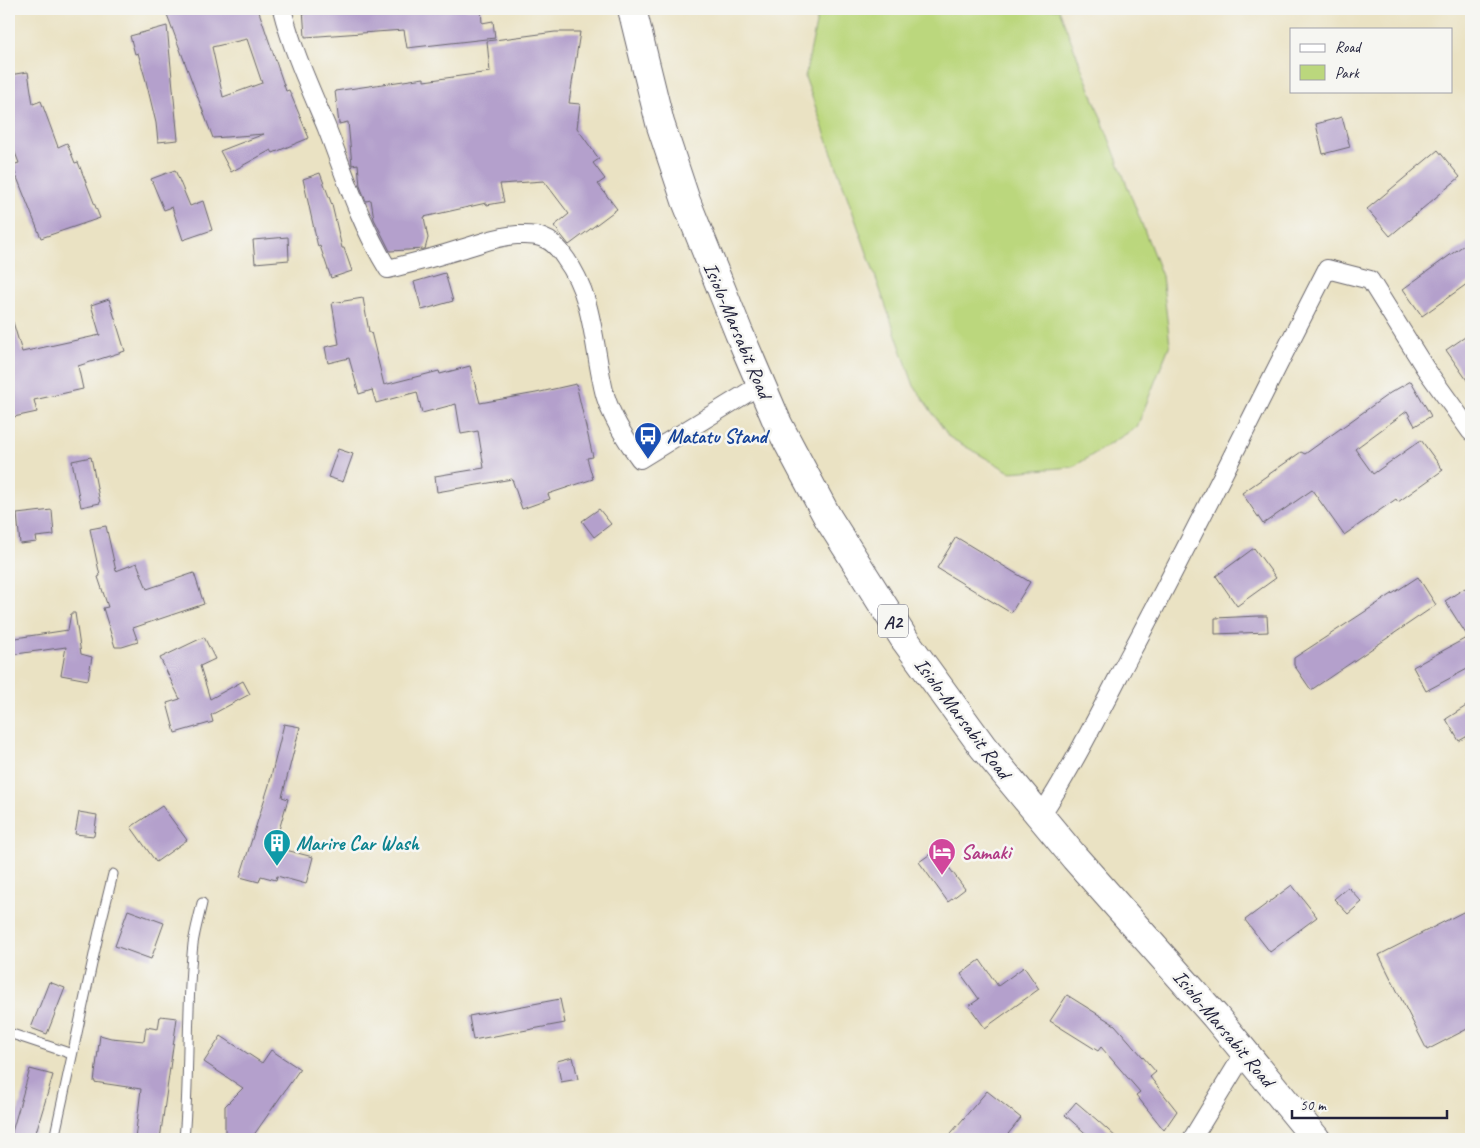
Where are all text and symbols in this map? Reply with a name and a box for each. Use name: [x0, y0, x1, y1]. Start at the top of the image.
legend: [1290, 28, 1452, 92]
text: Road: [1335, 38, 1362, 57]
text: Park: [1335, 64, 1360, 83]
street label: Isiolo-Marsabit Road: [698, 259, 779, 405]
bus stop icon: Matatu Stand: [633, 421, 663, 460]
place label: Matatu Stand: [667, 424, 771, 449]
road number: A2: [878, 604, 908, 638]
street label: Isiolo-Marsabit Road: [909, 653, 1018, 786]
building icon: Marire Car Wash: [262, 828, 292, 867]
place label: Marire Car Wash: [296, 831, 419, 856]
hotel icon: Samaki: [927, 837, 957, 876]
place label: Samaki: [961, 840, 1014, 865]
street label: Isiolo-Marsabit Road: [1167, 965, 1282, 1094]
scale bar: [1292, 1088, 1448, 1120]
text: 50 m: [1300, 1096, 1327, 1115]

